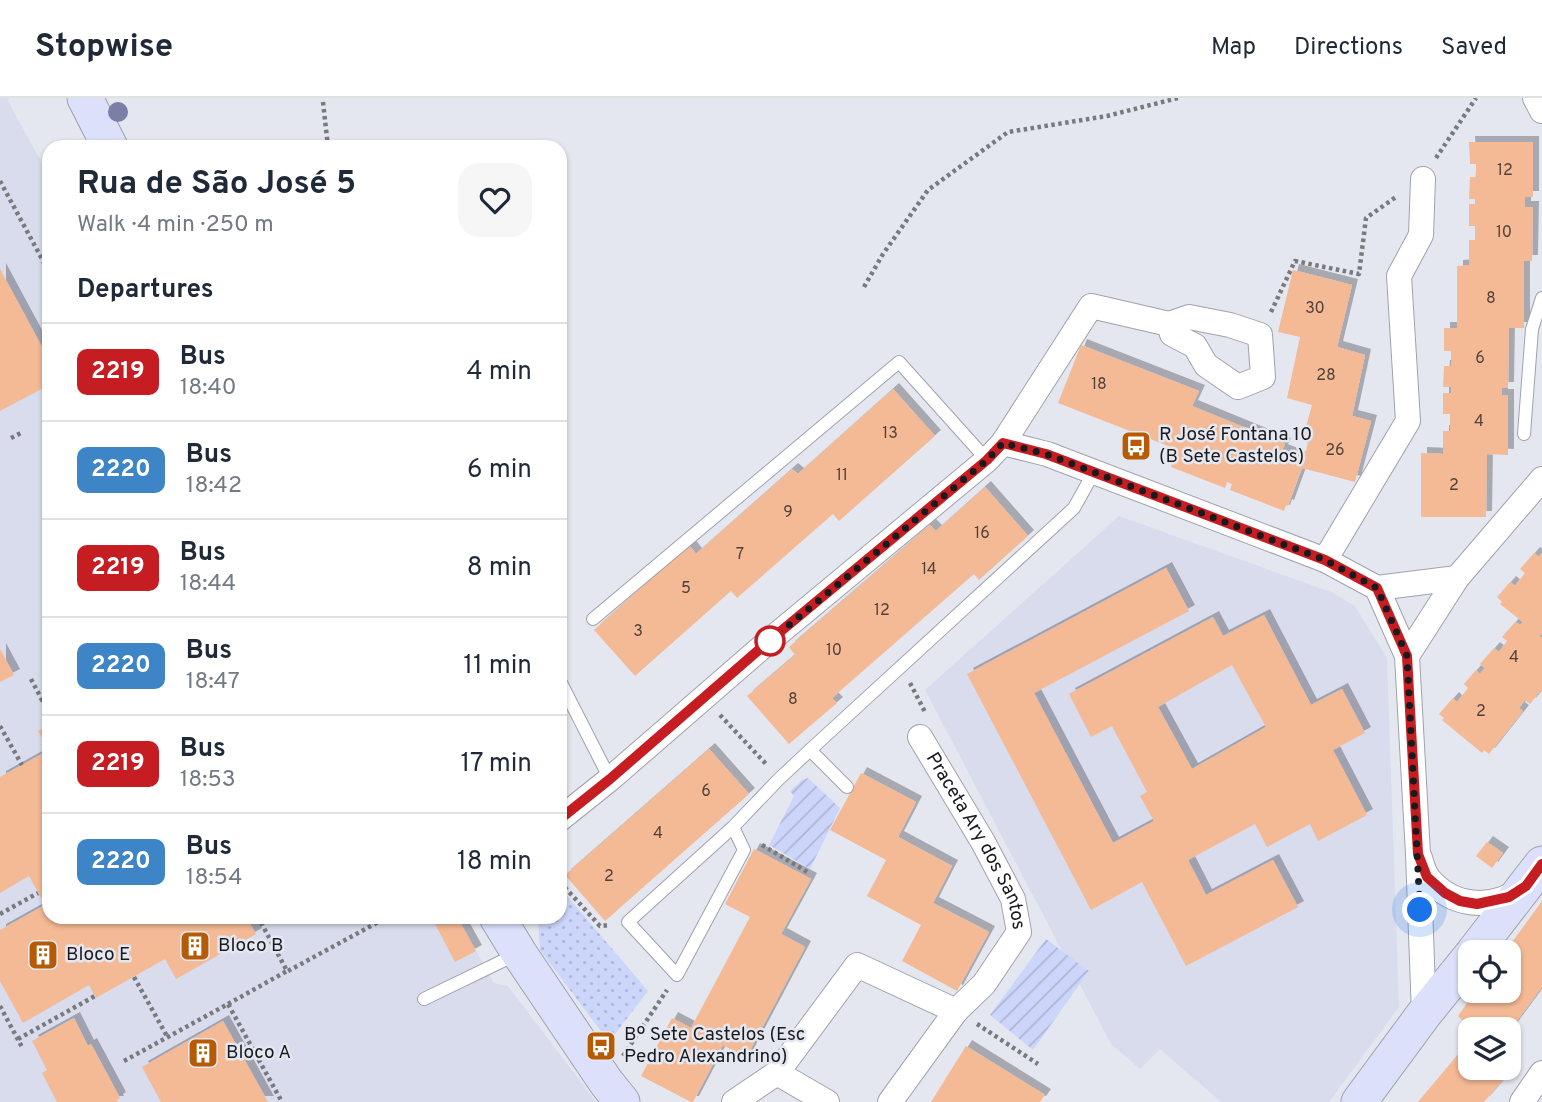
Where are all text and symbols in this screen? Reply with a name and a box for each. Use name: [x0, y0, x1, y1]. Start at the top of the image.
text: Stopwise: [35, 27, 173, 69]
text: Map: [1211, 33, 1256, 63]
text: Directions: [1294, 33, 1403, 63]
text: Saved: [1441, 33, 1507, 63]
house number: 12: [1497, 161, 1513, 181]
button: heart: [458, 163, 532, 237]
text: Rua de São José 5: [77, 164, 356, 206]
text: Walk · 4 min · 250 m: [77, 211, 274, 240]
house number: 10: [1496, 223, 1512, 243]
text: Departures: [77, 274, 214, 307]
house number: 8: [1486, 289, 1496, 309]
house number: 30: [1305, 299, 1325, 319]
text: Bus: [180, 341, 226, 374]
house number: 6: [1475, 349, 1485, 369]
text: 4 min: [466, 356, 532, 389]
text: 2219: [91, 357, 145, 387]
house number: 28: [1316, 366, 1336, 386]
text: 18:40: [180, 374, 237, 403]
house number: 18: [1091, 375, 1107, 395]
house number: 4: [1474, 412, 1484, 432]
place label: R José Fontana 10 (B Sete Castelos): [1159, 423, 1312, 469]
house number: 13: [882, 424, 898, 444]
bus stop icon: R José Fontana 10 (B Sete Castelos): [1119, 429, 1153, 463]
text: Bus: [186, 439, 232, 472]
house number: 26: [1325, 441, 1345, 461]
text: 6 min: [467, 454, 532, 487]
text: 2220: [91, 455, 151, 485]
house number: 11: [836, 466, 848, 486]
text: 18:42: [186, 472, 242, 501]
house number: 2: [1449, 476, 1459, 496]
house number: 9: [783, 503, 793, 523]
house number: 16: [974, 524, 990, 544]
text: Bus: [180, 537, 226, 570]
house number: 7: [736, 545, 744, 565]
text: 8 min: [467, 552, 532, 585]
text: 2219: [91, 553, 145, 583]
house number: 14: [921, 560, 937, 580]
text: 18:44: [180, 570, 236, 599]
house number: 5: [681, 579, 691, 599]
house number: 12: [874, 601, 890, 621]
house number: 3: [633, 622, 643, 642]
unlabelled marker: [755, 626, 785, 656]
text: Bus: [186, 635, 232, 668]
house number: 10: [826, 641, 842, 661]
house number: 4: [1509, 648, 1519, 668]
text: 11 min: [463, 650, 532, 683]
text: 2220: [91, 651, 151, 681]
text: 18:47: [186, 668, 240, 697]
house number: 8: [788, 690, 798, 710]
house number: 2: [1476, 702, 1486, 722]
text: Bus: [180, 733, 226, 766]
text: 17 min: [460, 748, 532, 781]
street label: Praceta Ary dos Santos: [920, 748, 1030, 932]
text: 2219: [91, 749, 145, 779]
text: 18:53: [180, 766, 236, 795]
house number: 6: [701, 782, 711, 802]
house number: 4: [653, 824, 663, 844]
text: Bus: [186, 831, 232, 864]
text: 18 min: [457, 846, 532, 879]
text: 2220: [91, 847, 151, 877]
text: 18:54: [186, 864, 243, 893]
house number: 2: [604, 867, 614, 887]
your location: [1402, 892, 1437, 927]
building icon: Bloco B: [178, 929, 212, 963]
place label: Bloco B: [218, 934, 284, 958]
building icon: Bloco E: [26, 938, 60, 972]
map controls: [1458, 940, 1521, 1080]
button: locate: [1458, 940, 1521, 1003]
place label: Bloco E: [66, 943, 130, 967]
button: layers: [1458, 1017, 1521, 1080]
place label: Bº Sete Castelos (Esc Pedro Alexandrino): [624, 1023, 805, 1069]
bus stop icon: Bº Sete Castelos (Esc Pedro Alexandrino): [584, 1029, 618, 1063]
building icon: Bloco A: [186, 1036, 220, 1070]
place label: Bloco A: [226, 1041, 291, 1065]

